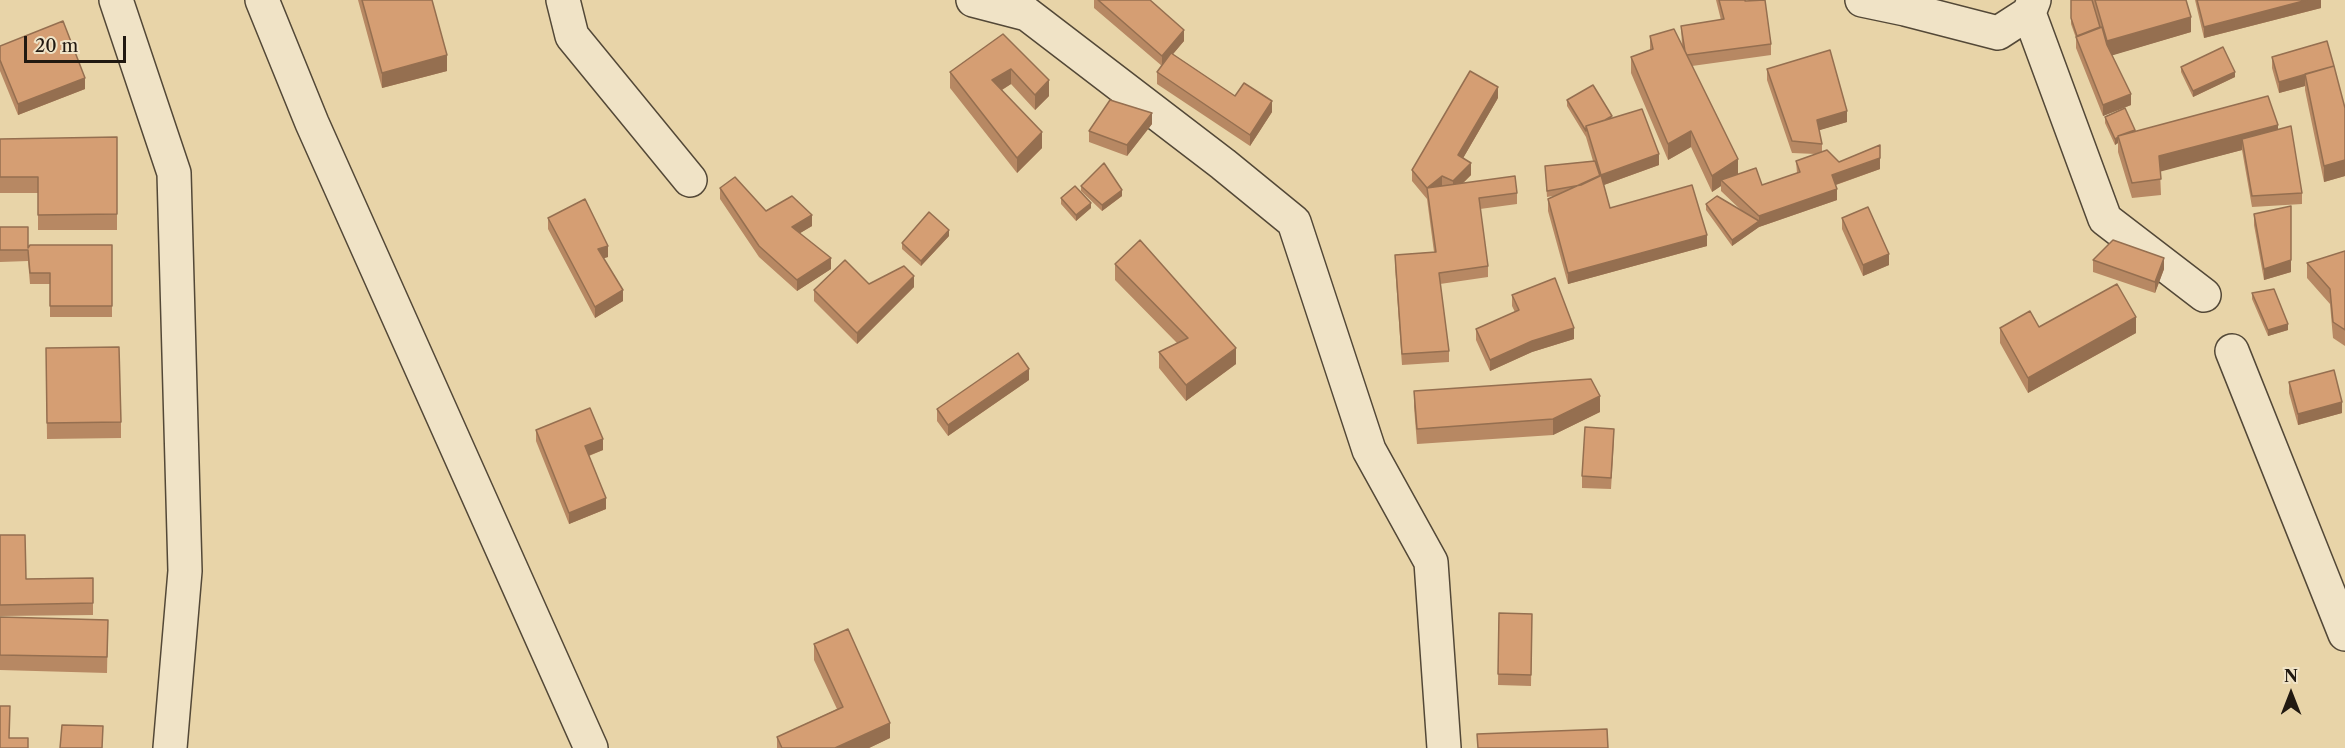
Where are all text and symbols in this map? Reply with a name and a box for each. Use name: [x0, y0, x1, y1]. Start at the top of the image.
scale bar: [27, 24, 129, 62]
text: 20 m: [35, 35, 78, 57]
north arrow: [2261, 664, 2321, 724]
text: N: [2284, 666, 2298, 686]

